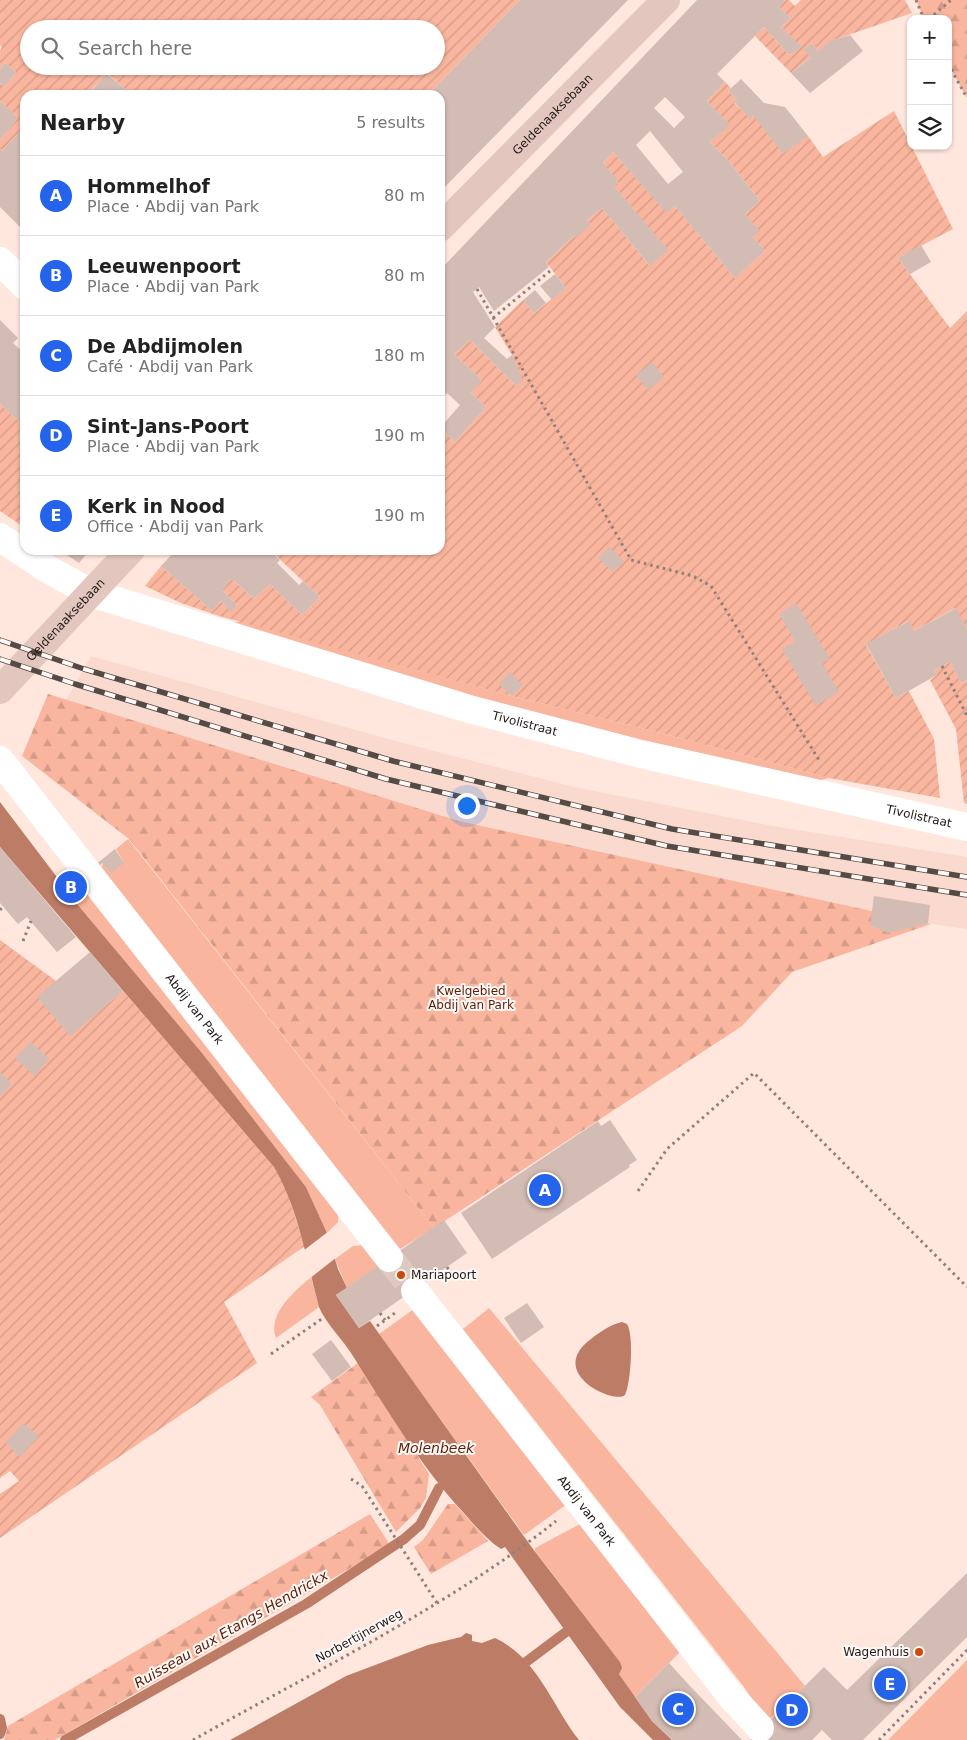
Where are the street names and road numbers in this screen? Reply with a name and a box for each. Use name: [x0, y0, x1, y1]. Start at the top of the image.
street label: Geldenaaksebaan: [510, 71, 596, 158]
street label: Geldenaaksebaan: [24, 576, 108, 664]
street label: Tivolistraat: [490, 708, 559, 739]
street label: Tivolistraat: [884, 802, 953, 830]
street label: Abdij van Park: [163, 971, 226, 1047]
street label: Abdij van Park: [555, 1473, 618, 1549]
street label: Norbertijnerweg: [313, 1606, 405, 1666]

